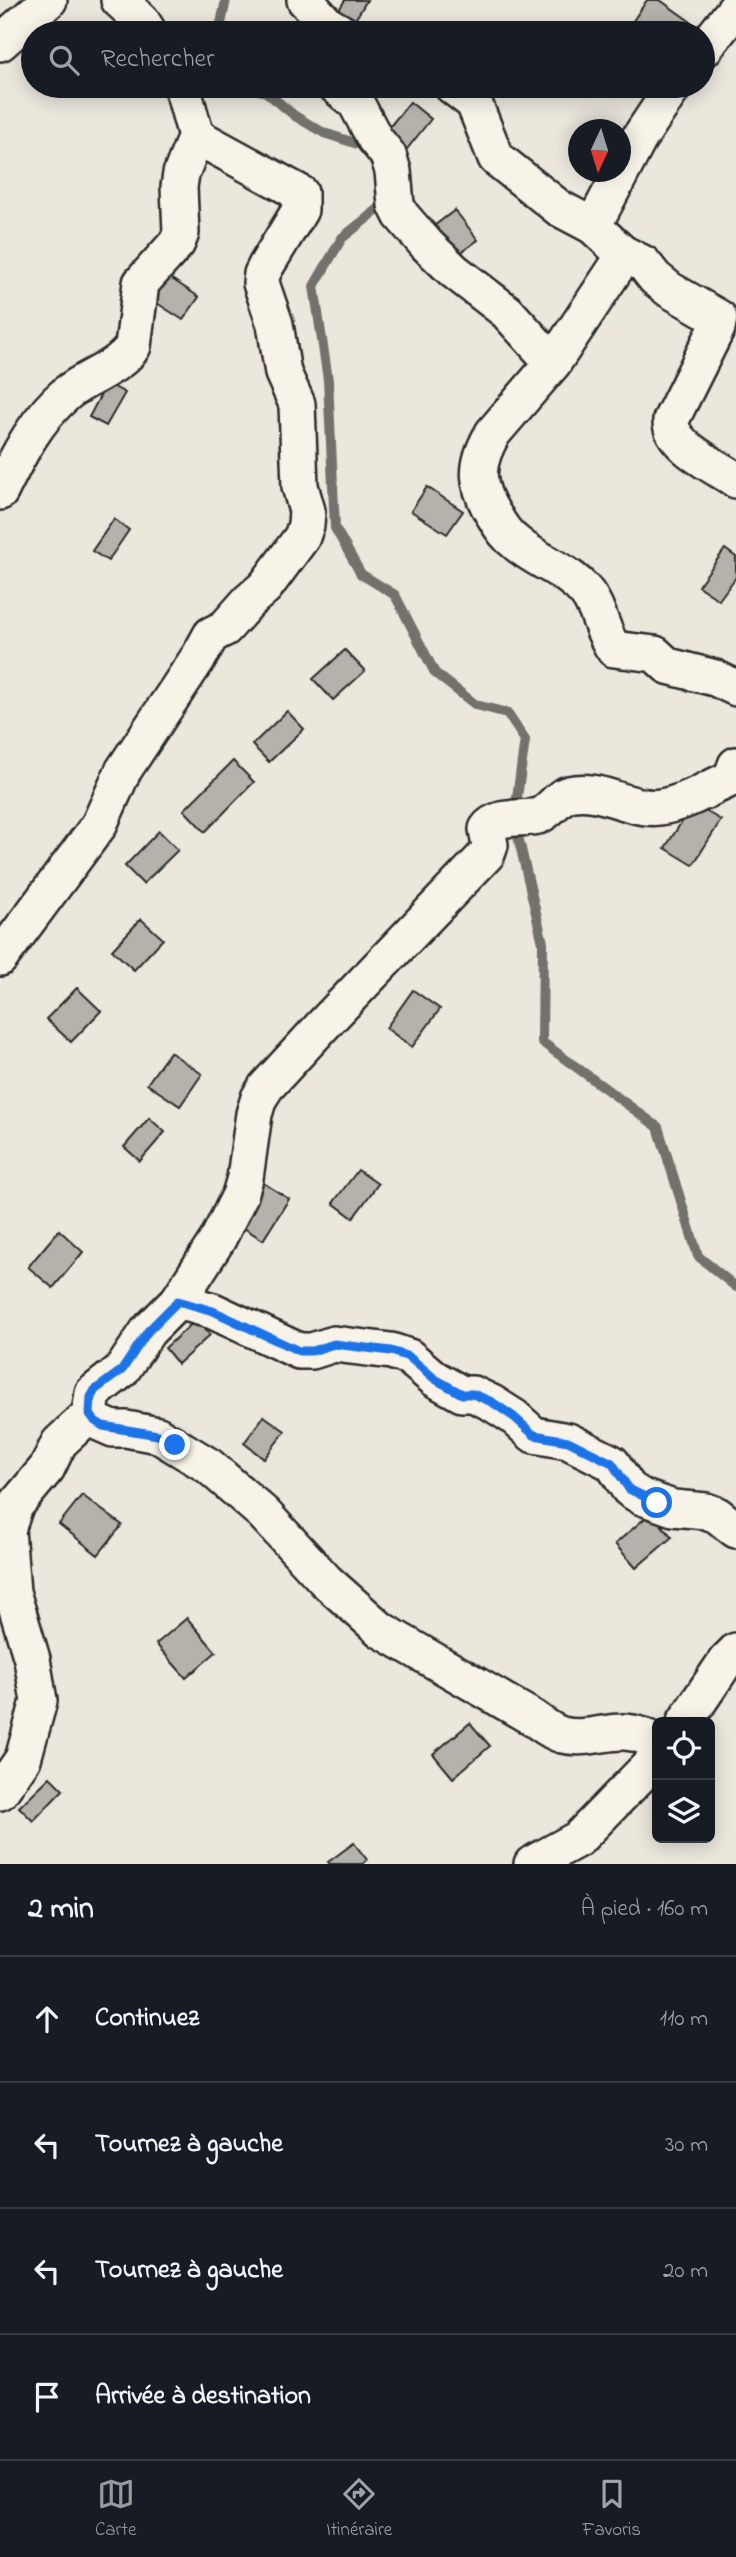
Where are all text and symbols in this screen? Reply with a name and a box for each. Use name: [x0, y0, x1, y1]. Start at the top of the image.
search box: [21, 21, 715, 98]
icon: search: [45, 41, 83, 79]
text: Rechercher: [101, 41, 214, 79]
north arrow: [568, 119, 631, 182]
route end: [159, 1429, 190, 1460]
route start: [641, 1487, 672, 1518]
map controls: [652, 1717, 715, 1843]
button: locate: [652, 1717, 715, 1780]
button: layers: [652, 1780, 715, 1843]
text: 2 min: [28, 1888, 94, 1932]
text: À pied · 160 m: [581, 1893, 708, 1926]
icon: ahead: [28, 2000, 66, 2038]
text: Continuez: [95, 2000, 199, 2038]
text: 110 m: [660, 2003, 708, 2036]
icon: left: [28, 2126, 66, 2164]
text: Tournez à gauche: [95, 2126, 283, 2164]
text: 30 m: [665, 2129, 708, 2162]
icon: left: [28, 2252, 66, 2290]
text: Tournez à gauche: [95, 2252, 283, 2290]
text: 20 m: [663, 2255, 708, 2288]
icon: arrive: [28, 2378, 66, 2416]
text: Arrivée à destination: [95, 2378, 311, 2416]
tab: Carte: [95, 2475, 136, 2544]
tab: Itinéraire: [326, 2475, 392, 2544]
tab: Favoris: [582, 2475, 641, 2544]

